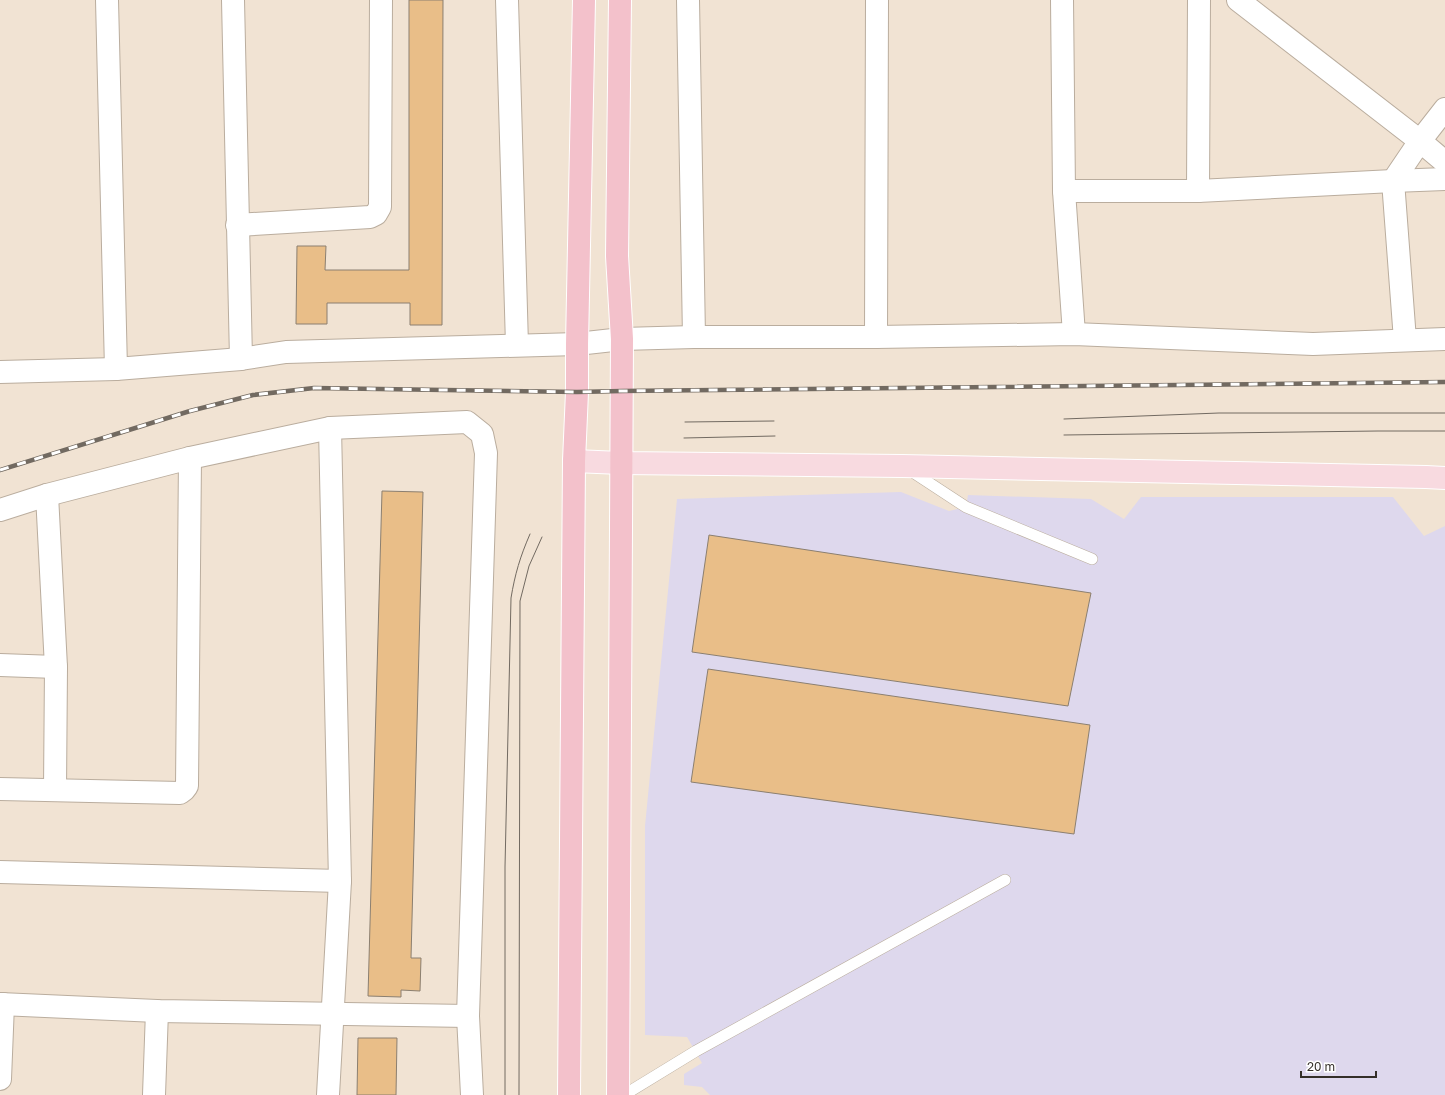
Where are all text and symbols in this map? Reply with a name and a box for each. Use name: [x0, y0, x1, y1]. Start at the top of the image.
scale bar: [1301, 1053, 1376, 1079]
text: 20 m: [1307, 1059, 1335, 1074]

